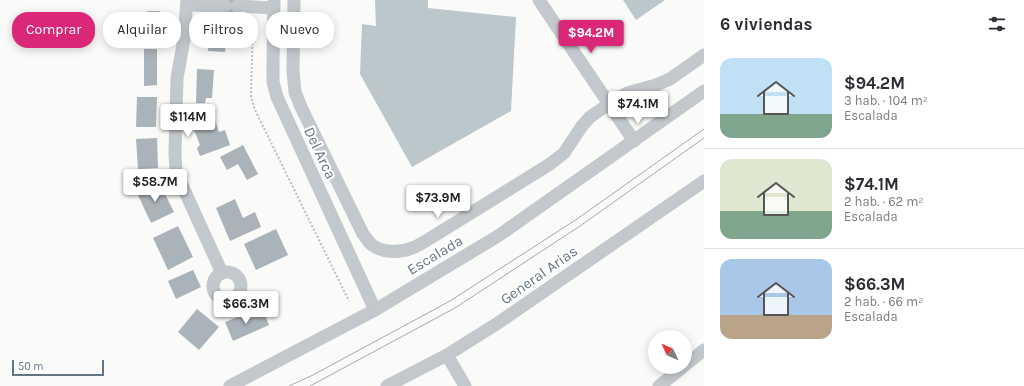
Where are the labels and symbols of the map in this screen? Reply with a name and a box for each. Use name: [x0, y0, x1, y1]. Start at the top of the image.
pin: $94.2M: [558, 20, 624, 54]
pin: $74.1M: [605, 91, 671, 125]
pin: $114M: [160, 104, 216, 138]
street label: Del Arca: [300, 124, 340, 182]
pin: $58.7M: [122, 169, 188, 203]
pin: $73.9M: [405, 185, 471, 219]
street label: Escalada: [404, 231, 466, 279]
street label: General Arias: [497, 242, 581, 308]
pin: $66.3M: [213, 291, 279, 325]
north arrow: [648, 330, 692, 374]
scale bar: [12, 358, 104, 377]

